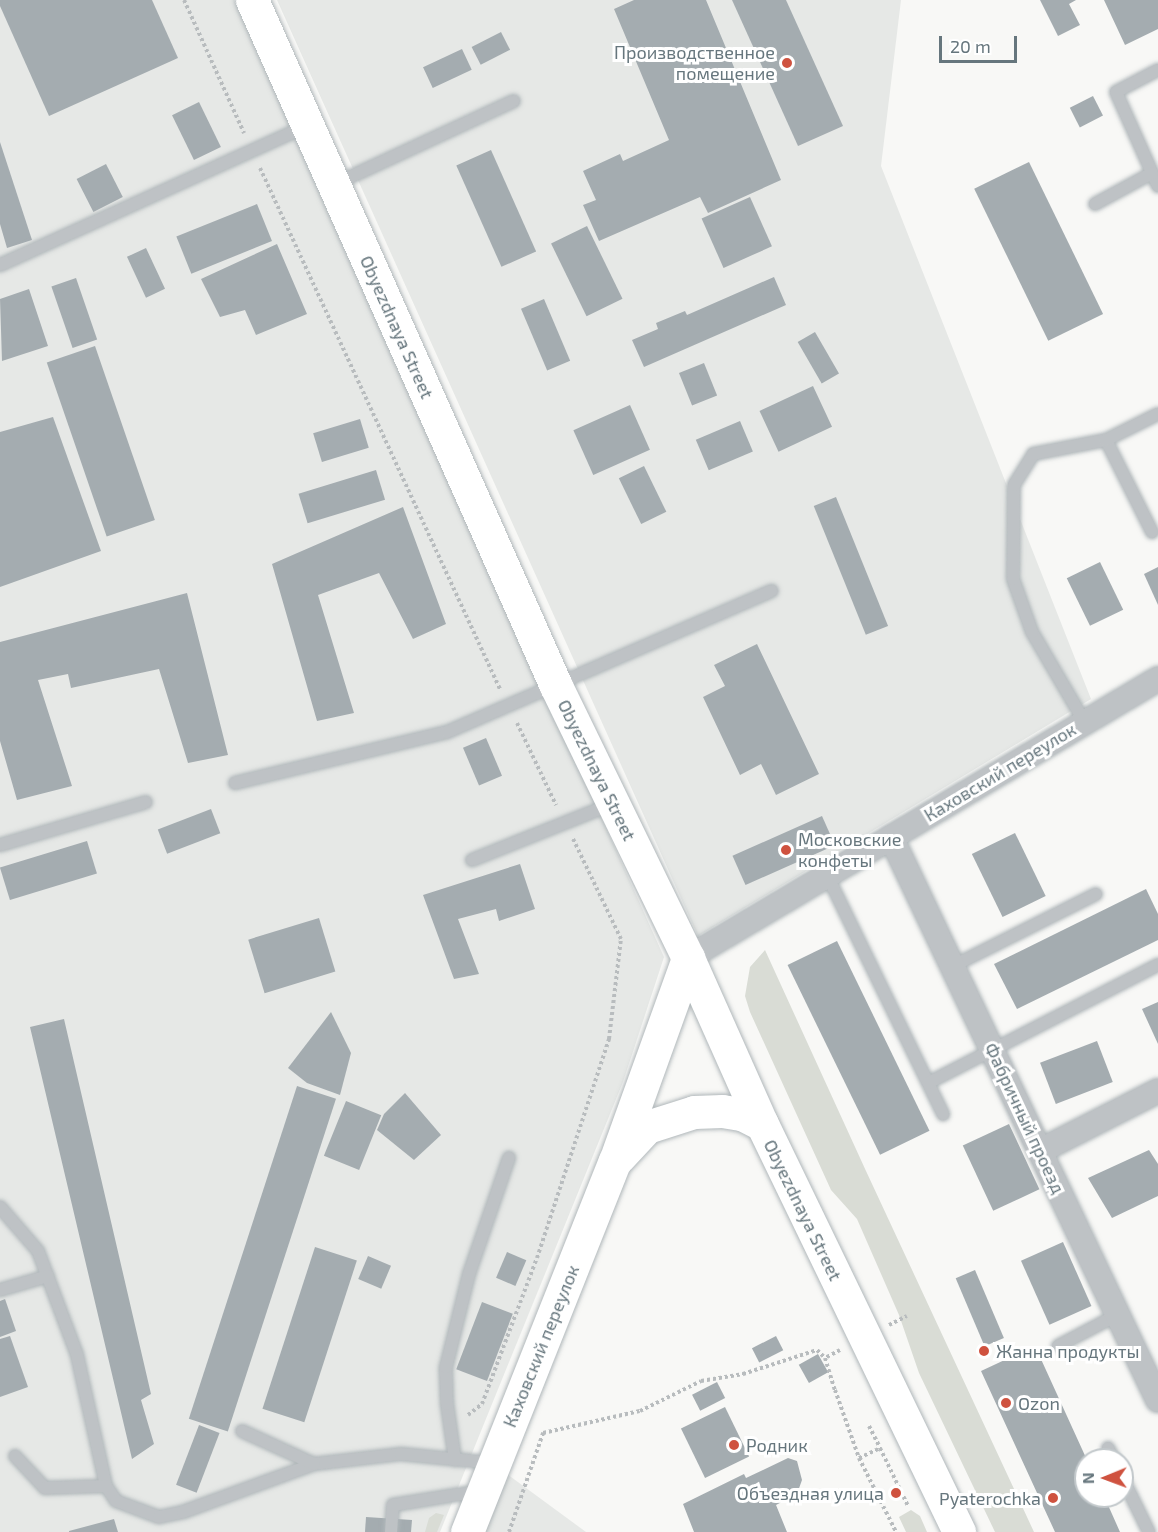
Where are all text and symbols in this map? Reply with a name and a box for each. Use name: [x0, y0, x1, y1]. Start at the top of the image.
scale bar: [942, 24, 1020, 62]
text: 20 m: [950, 35, 991, 57]
place label: Производственное помещение: [614, 42, 775, 84]
marker: Производственное помещение: [780, 56, 794, 70]
street label: Obyezdnaya Street: [356, 252, 438, 402]
street label: Obyezdnaya Street: [553, 696, 641, 844]
street label: Каховский переулок: [920, 718, 1080, 826]
place label: Московские конфеты: [798, 829, 902, 872]
marker: Московские конфеты: [779, 843, 793, 857]
street label: Фабричный проезд: [981, 1039, 1069, 1197]
street label: Obyezdnaya Street: [759, 1136, 847, 1284]
street label: Каховский переулок: [499, 1262, 583, 1430]
place label: Жанна продукты: [996, 1340, 1139, 1362]
marker: Жанна продукты: [977, 1344, 991, 1358]
place label: Ozon: [1018, 1392, 1060, 1414]
marker: Ozon: [999, 1396, 1013, 1410]
place label: Родник: [746, 1434, 808, 1456]
marker: Родник: [727, 1438, 741, 1452]
north arrow: [1074, 1448, 1134, 1508]
text: N: [1078, 1472, 1097, 1484]
place label: Объездная улица: [737, 1482, 884, 1504]
marker: Объездная улица: [889, 1486, 903, 1500]
place label: Pyaterochka: [939, 1487, 1041, 1509]
marker: Pyaterochka: [1046, 1491, 1060, 1505]

